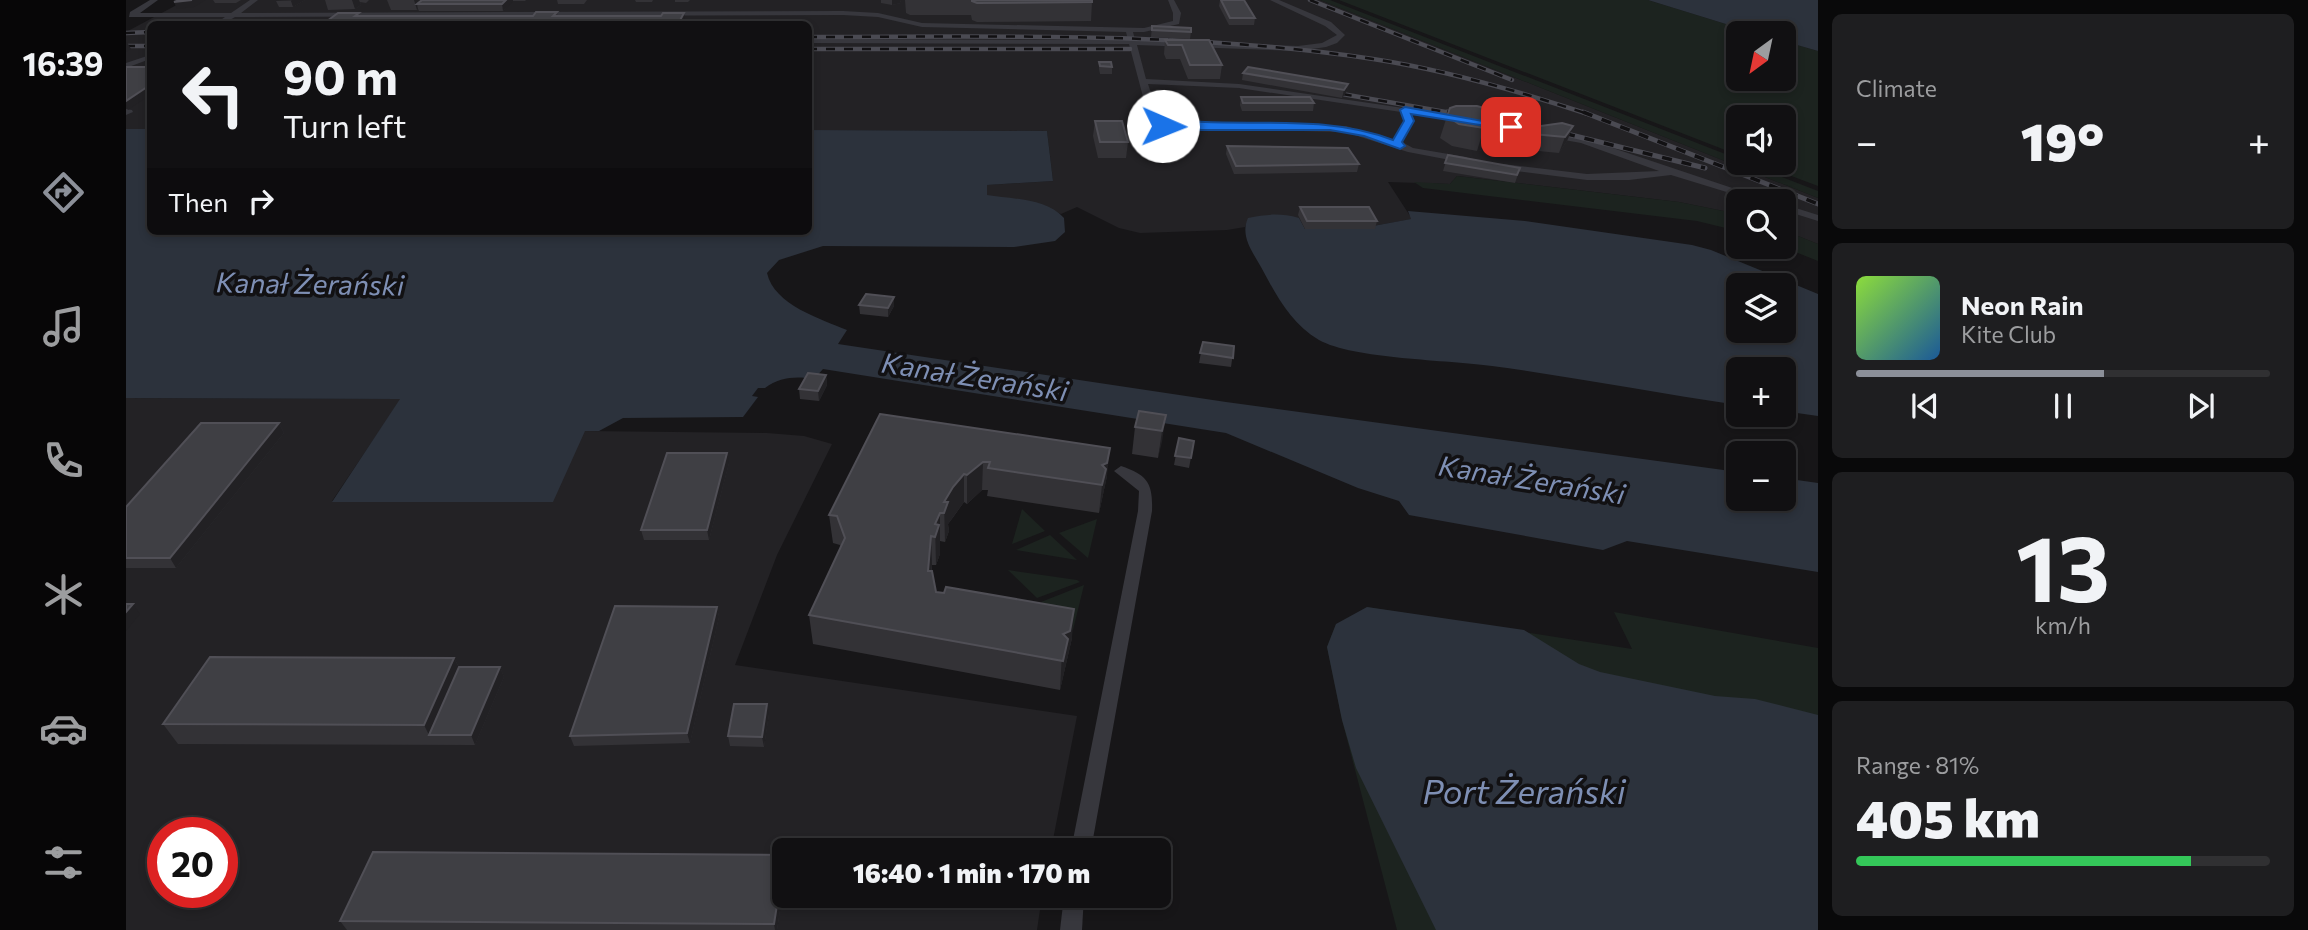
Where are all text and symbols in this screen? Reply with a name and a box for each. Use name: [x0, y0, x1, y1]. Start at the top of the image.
north arrow: [1726, 21, 1796, 91]
map controls: [1726, 21, 1796, 511]
text: 16:39: [22, 43, 104, 83]
text: 90 m: [283, 45, 398, 105]
icon: left: [168, 49, 259, 140]
text: Climate: [1856, 74, 1937, 102]
position arrow: [1126, 89, 1200, 163]
pin: [1481, 97, 1541, 157]
text: Turn left: [283, 105, 407, 145]
button: sound: [1726, 105, 1796, 175]
icon: arrive: [1492, 108, 1530, 146]
text: 19°: [2021, 108, 2104, 172]
text: −: [1856, 117, 1878, 164]
text: +: [2248, 117, 2270, 164]
icon: directions: [39, 168, 88, 217]
icon: right: [242, 182, 280, 220]
text: Then: [168, 186, 228, 217]
button: search: [1726, 189, 1796, 259]
water label: Kanał Żerański: [216, 264, 405, 302]
button: layers: [1726, 273, 1796, 343]
text: Neon Rain: [1961, 289, 2084, 320]
icon: music: [39, 302, 88, 351]
text: Kite Club: [1961, 320, 2056, 348]
water label: Kanał Żerański: [879, 344, 1071, 408]
button: +: [1726, 357, 1796, 427]
icon: previous: [1906, 387, 1944, 425]
icon: pause: [2044, 387, 2082, 425]
icon: next: [2182, 387, 2220, 425]
icon: phone: [39, 436, 88, 485]
button: −: [1726, 441, 1796, 511]
water label: Kanał Żerański: [1436, 447, 1628, 511]
text: 13: [2016, 509, 2110, 621]
icon: climate: [39, 570, 88, 619]
text: km/h: [2035, 611, 2091, 639]
icon: car: [39, 704, 88, 753]
text: Range · 81%: [1856, 751, 1979, 779]
water label: Port Żerański: [1423, 770, 1627, 811]
text: 405 km: [1856, 785, 2040, 849]
speed limit sign: 20: [147, 817, 238, 908]
icon: filters: [39, 838, 88, 887]
text: 16:40 · 1 min · 170 m: [853, 857, 1090, 888]

